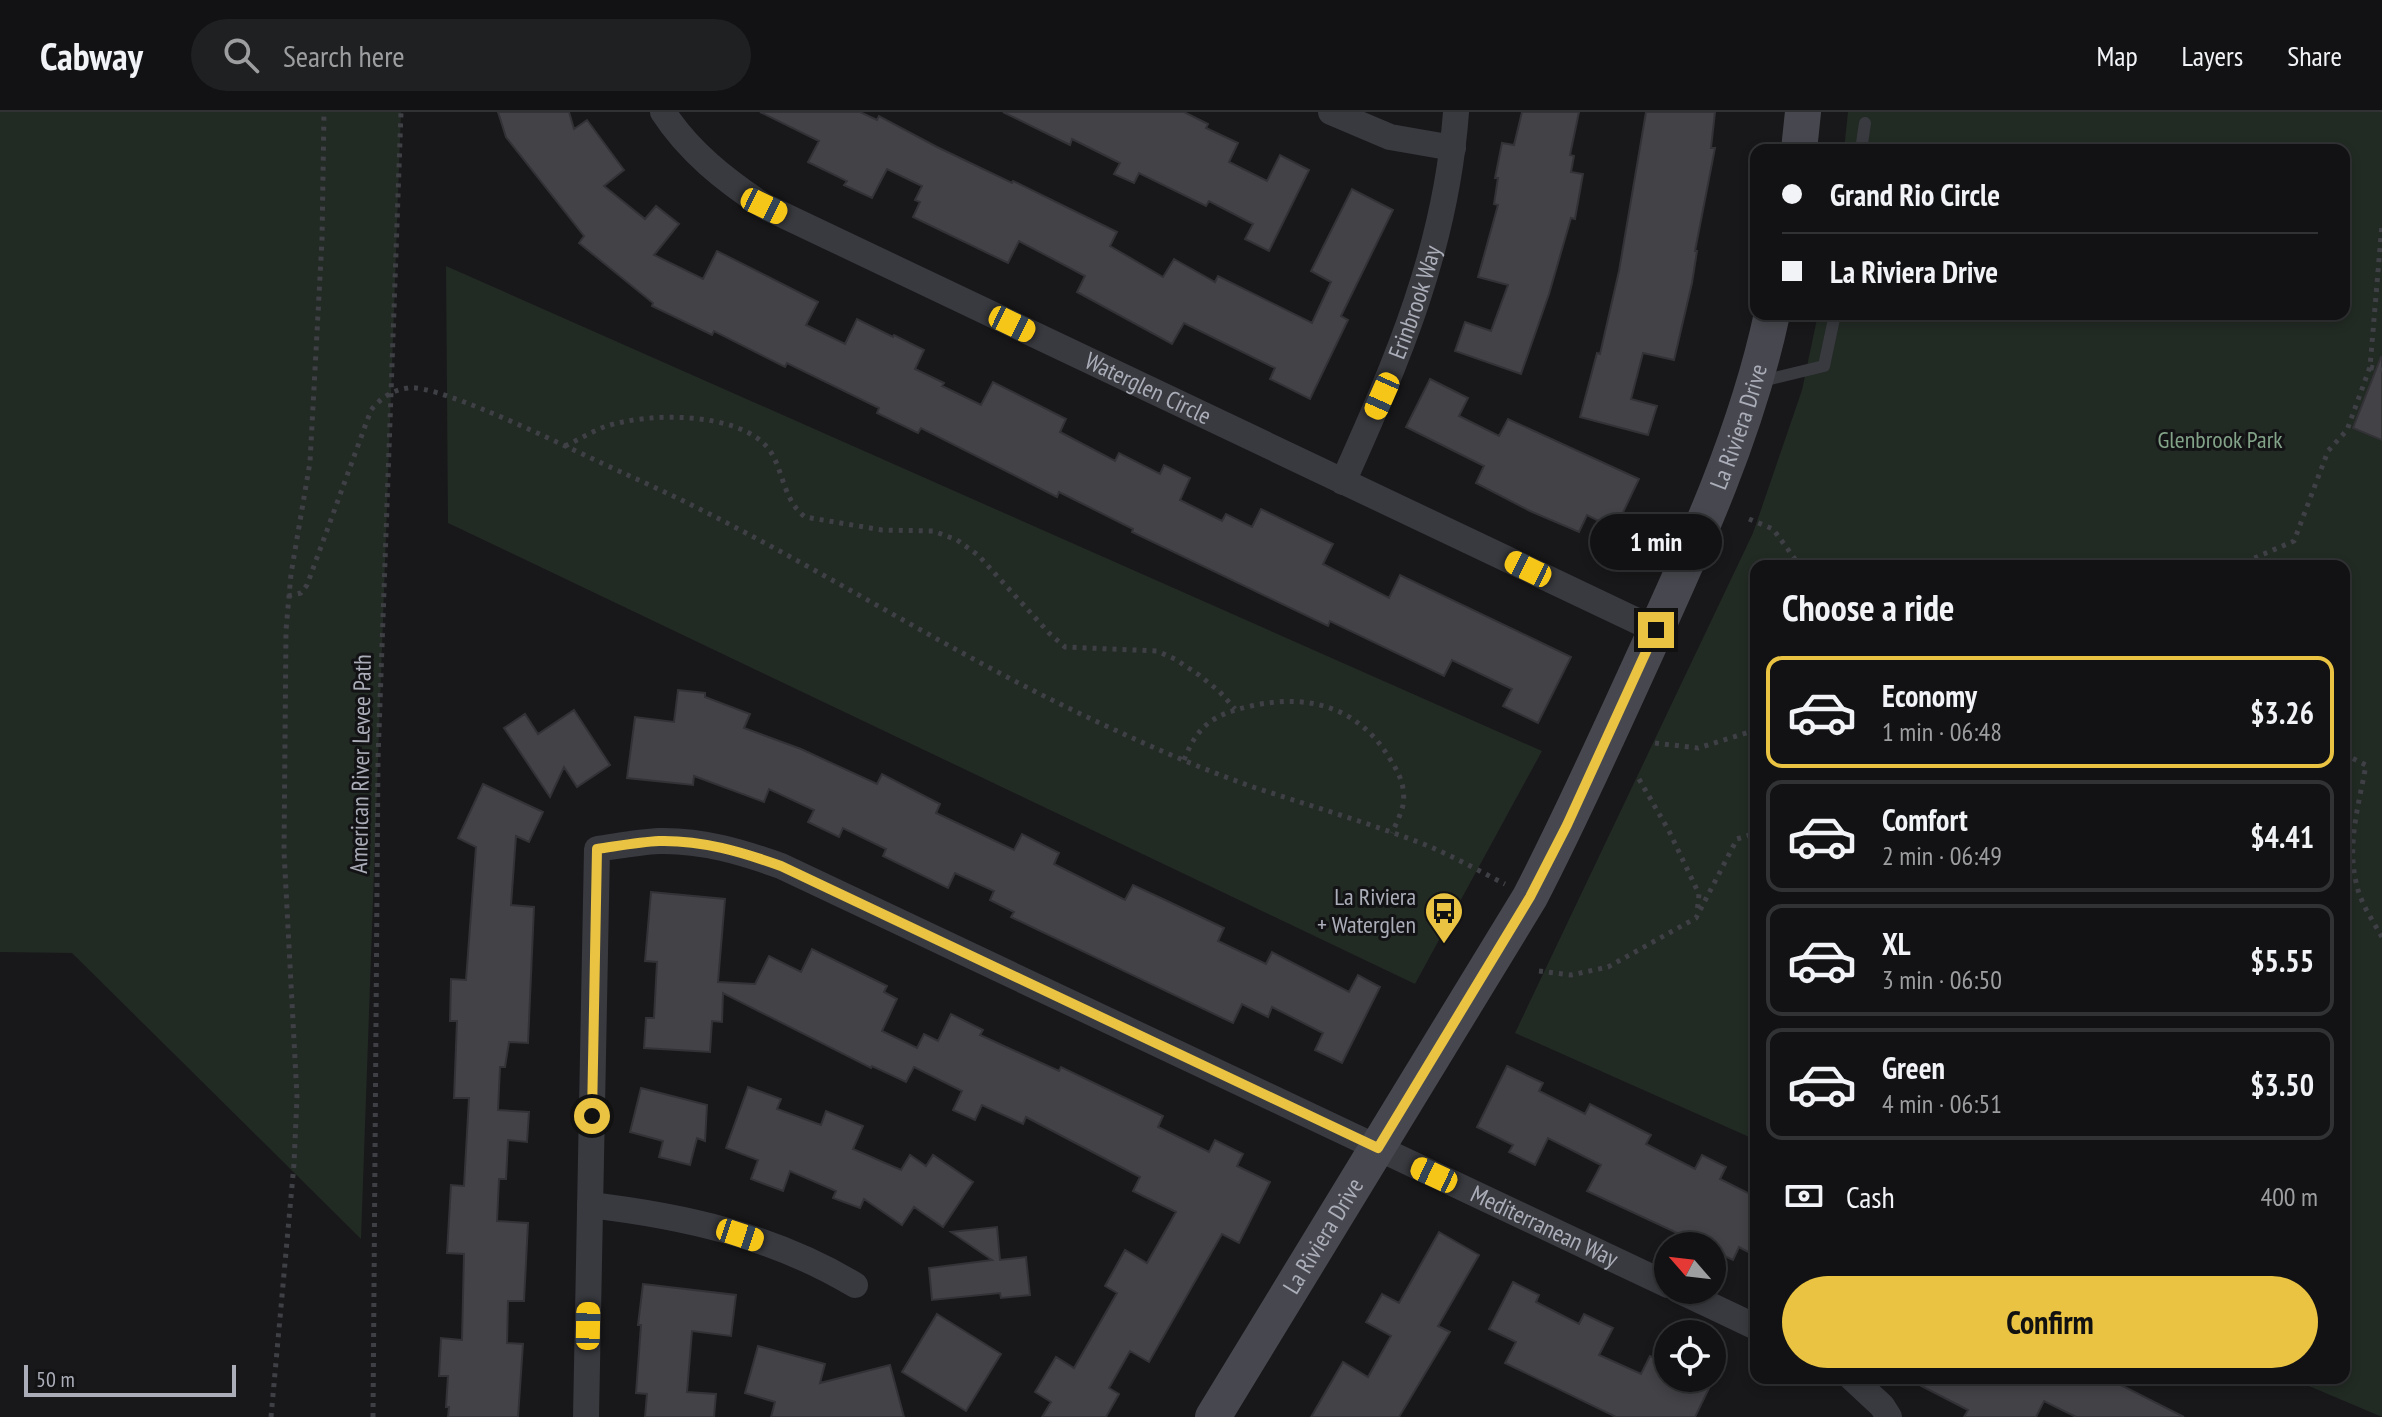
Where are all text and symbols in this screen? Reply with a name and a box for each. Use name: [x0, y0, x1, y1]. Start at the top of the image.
search box: [191, 19, 751, 91]
text: Cabway: [40, 31, 143, 80]
icon: search: [219, 33, 263, 77]
text: Search here: [283, 36, 405, 75]
text: Map: [2096, 37, 2138, 74]
text: Layers: [2182, 37, 2243, 74]
text: Share: [2287, 37, 2342, 74]
text: Grand Rio Circle: [1830, 175, 2000, 214]
car: [737, 185, 791, 227]
street label: Erinbrook Way: [1381, 242, 1448, 363]
text: La Riviera Drive: [1830, 252, 1998, 291]
car: [985, 303, 1039, 345]
street label: Waterglen Circle: [1080, 345, 1216, 431]
street label: La Riviera Drive: [1703, 361, 1774, 494]
car: [1361, 369, 1403, 423]
park label: Glenbrook Park: [2157, 424, 2283, 455]
callout: 1 min: [1590, 514, 1722, 570]
text: 1 min: [1630, 525, 1682, 558]
car: [1501, 548, 1555, 590]
text: Choose a ride: [1782, 584, 1954, 631]
route end: [1638, 612, 1674, 648]
street label: American River Levee Path: [343, 654, 378, 874]
icon: car: [1786, 676, 1858, 748]
text: Economy: [1882, 676, 1977, 715]
text: $3.26: [2250, 693, 2314, 732]
text: 1 min · 06:48: [1882, 715, 2002, 748]
icon: car: [1786, 800, 1858, 872]
text: Comfort: [1882, 800, 1968, 839]
text: $4.41: [2250, 817, 2314, 856]
text: 2 min · 06:49: [1882, 839, 2002, 872]
place label: La Riviera + Waterglen: [1317, 881, 1416, 940]
bus stop icon: La Riviera + Waterglen: [1423, 890, 1465, 945]
icon: car: [1786, 924, 1858, 996]
text: XL: [1882, 924, 1911, 963]
text: $5.55: [2250, 941, 2314, 980]
text: 3 min · 06:50: [1882, 963, 2002, 996]
icon: car: [1786, 1048, 1858, 1120]
text: Green: [1882, 1048, 1945, 1087]
text: $3.50: [2250, 1065, 2314, 1104]
text: 4 min · 06:51: [1882, 1087, 2002, 1120]
route start: [574, 1098, 610, 1134]
car: [1407, 1154, 1461, 1196]
street label: La Riviera Drive: [1276, 1172, 1370, 1299]
icon: cash: [1782, 1174, 1826, 1218]
text: Cash: [1846, 1177, 1895, 1216]
street label: Mediterranean Way: [1466, 1178, 1623, 1274]
text: 400 m: [2260, 1180, 2318, 1213]
car: [713, 1216, 767, 1254]
north arrow: [1654, 1232, 1726, 1304]
map controls: [1654, 1232, 1726, 1392]
button: Confirm: [1782, 1276, 2318, 1368]
car: [576, 1302, 600, 1350]
button: locate: [1654, 1320, 1726, 1392]
scale bar: [24, 1361, 236, 1397]
text: 50 m: [36, 1365, 75, 1393]

